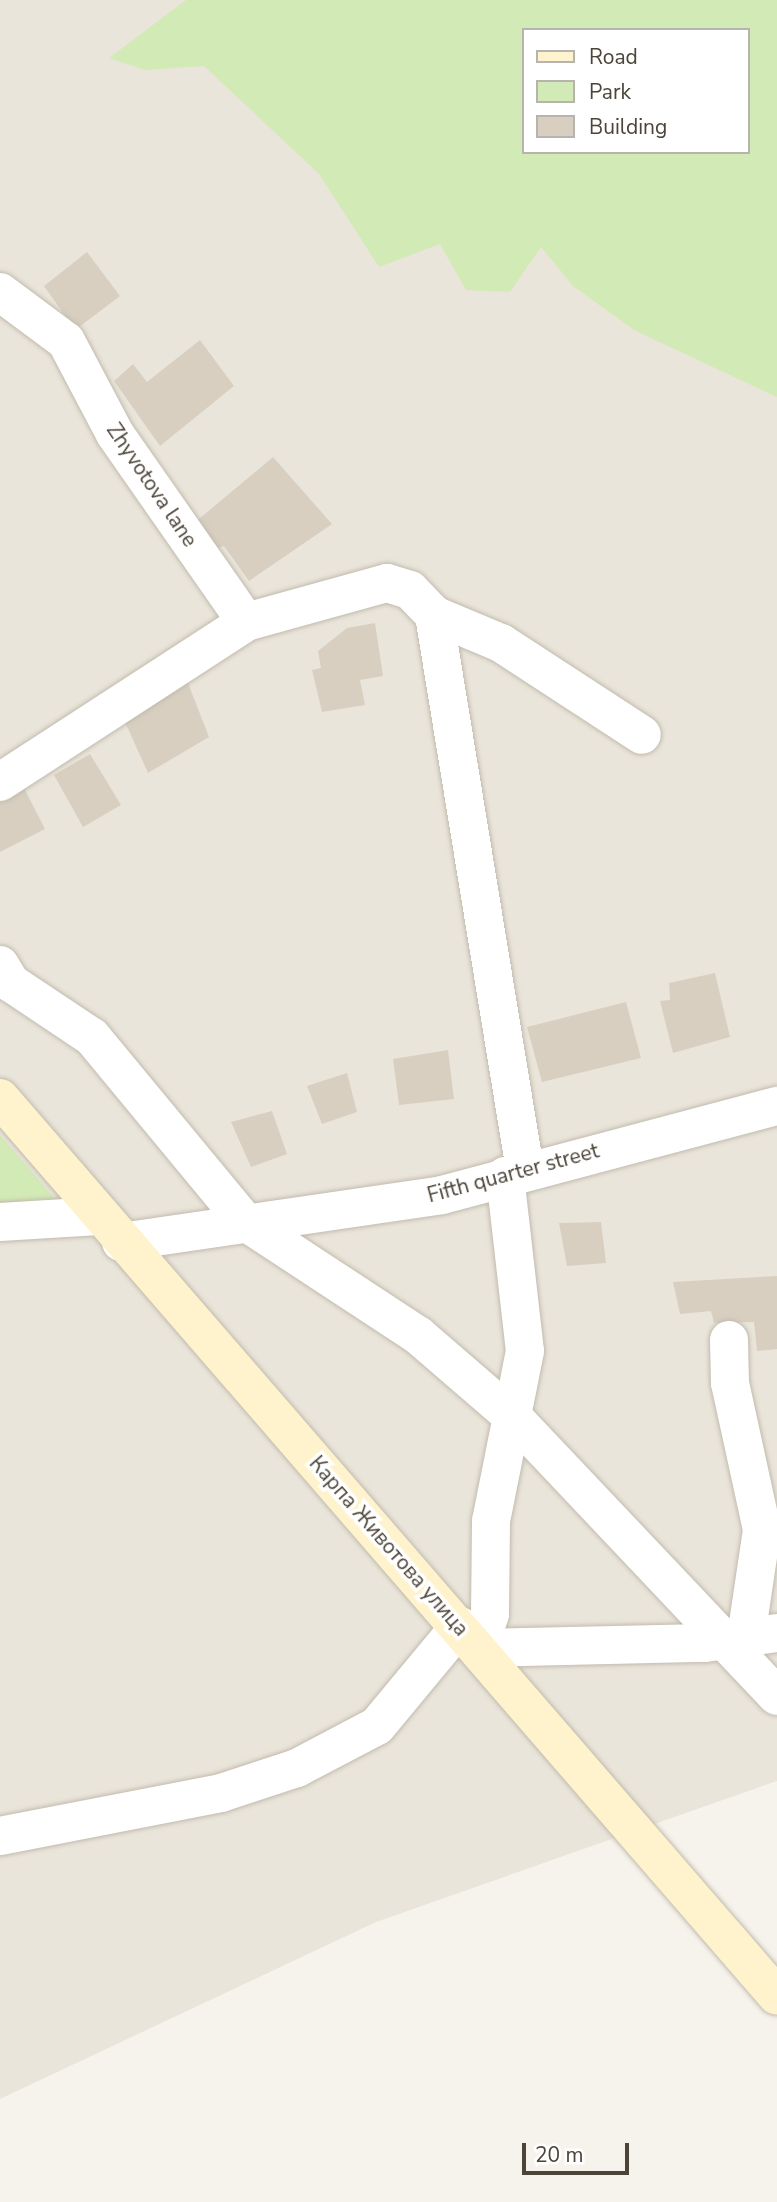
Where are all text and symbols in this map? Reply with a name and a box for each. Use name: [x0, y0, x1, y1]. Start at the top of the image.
legend: [522, 28, 749, 154]
text: Road: [589, 43, 638, 71]
text: Park: [589, 78, 631, 106]
text: Building: [589, 113, 667, 141]
street label: Zhyvotova lane: [101, 418, 203, 552]
street label: Fifth quarter street: [424, 1138, 602, 1208]
street label: Карпа Животова улица: [304, 1451, 474, 1641]
scale bar: [525, 2128, 632, 2172]
text: 20 m: [535, 2141, 584, 2169]

